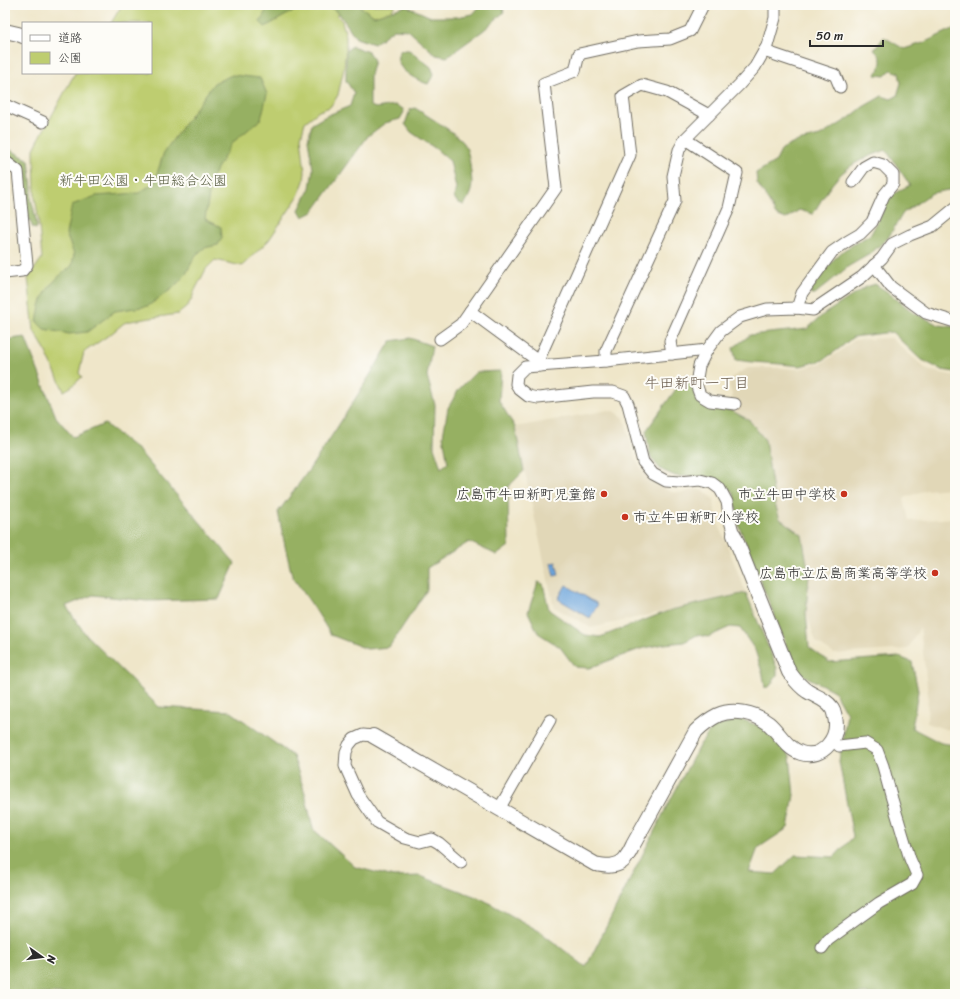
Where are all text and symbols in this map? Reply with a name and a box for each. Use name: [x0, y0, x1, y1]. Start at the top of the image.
legend: [22, 22, 152, 74]
scale bar: [810, 22, 883, 48]
text: 50 m: [816, 25, 843, 47]
text: 道路: [58, 27, 82, 49]
text: 公園: [58, 47, 82, 69]
park label: 新牛田公園・牛田総合公園: [59, 168, 227, 193]
district label: 牛田新町一丁目: [644, 370, 750, 396]
place label: 広島市牛田新町児童館: [456, 482, 596, 507]
place label: 市立牛田中学校: [738, 482, 836, 507]
marker: 広島市牛田新町児童館: [599, 489, 609, 499]
marker: 市立牛田中学校: [839, 489, 849, 499]
place label: 市立牛田新町小学校: [633, 505, 759, 530]
marker: 市立牛田新町小学校: [620, 512, 630, 522]
place label: 広島市立広島商業高等学校: [759, 561, 927, 586]
marker: 広島市立広島商業高等学校: [930, 568, 940, 578]
north arrow: [22, 937, 62, 977]
text: N: [41, 952, 62, 966]

